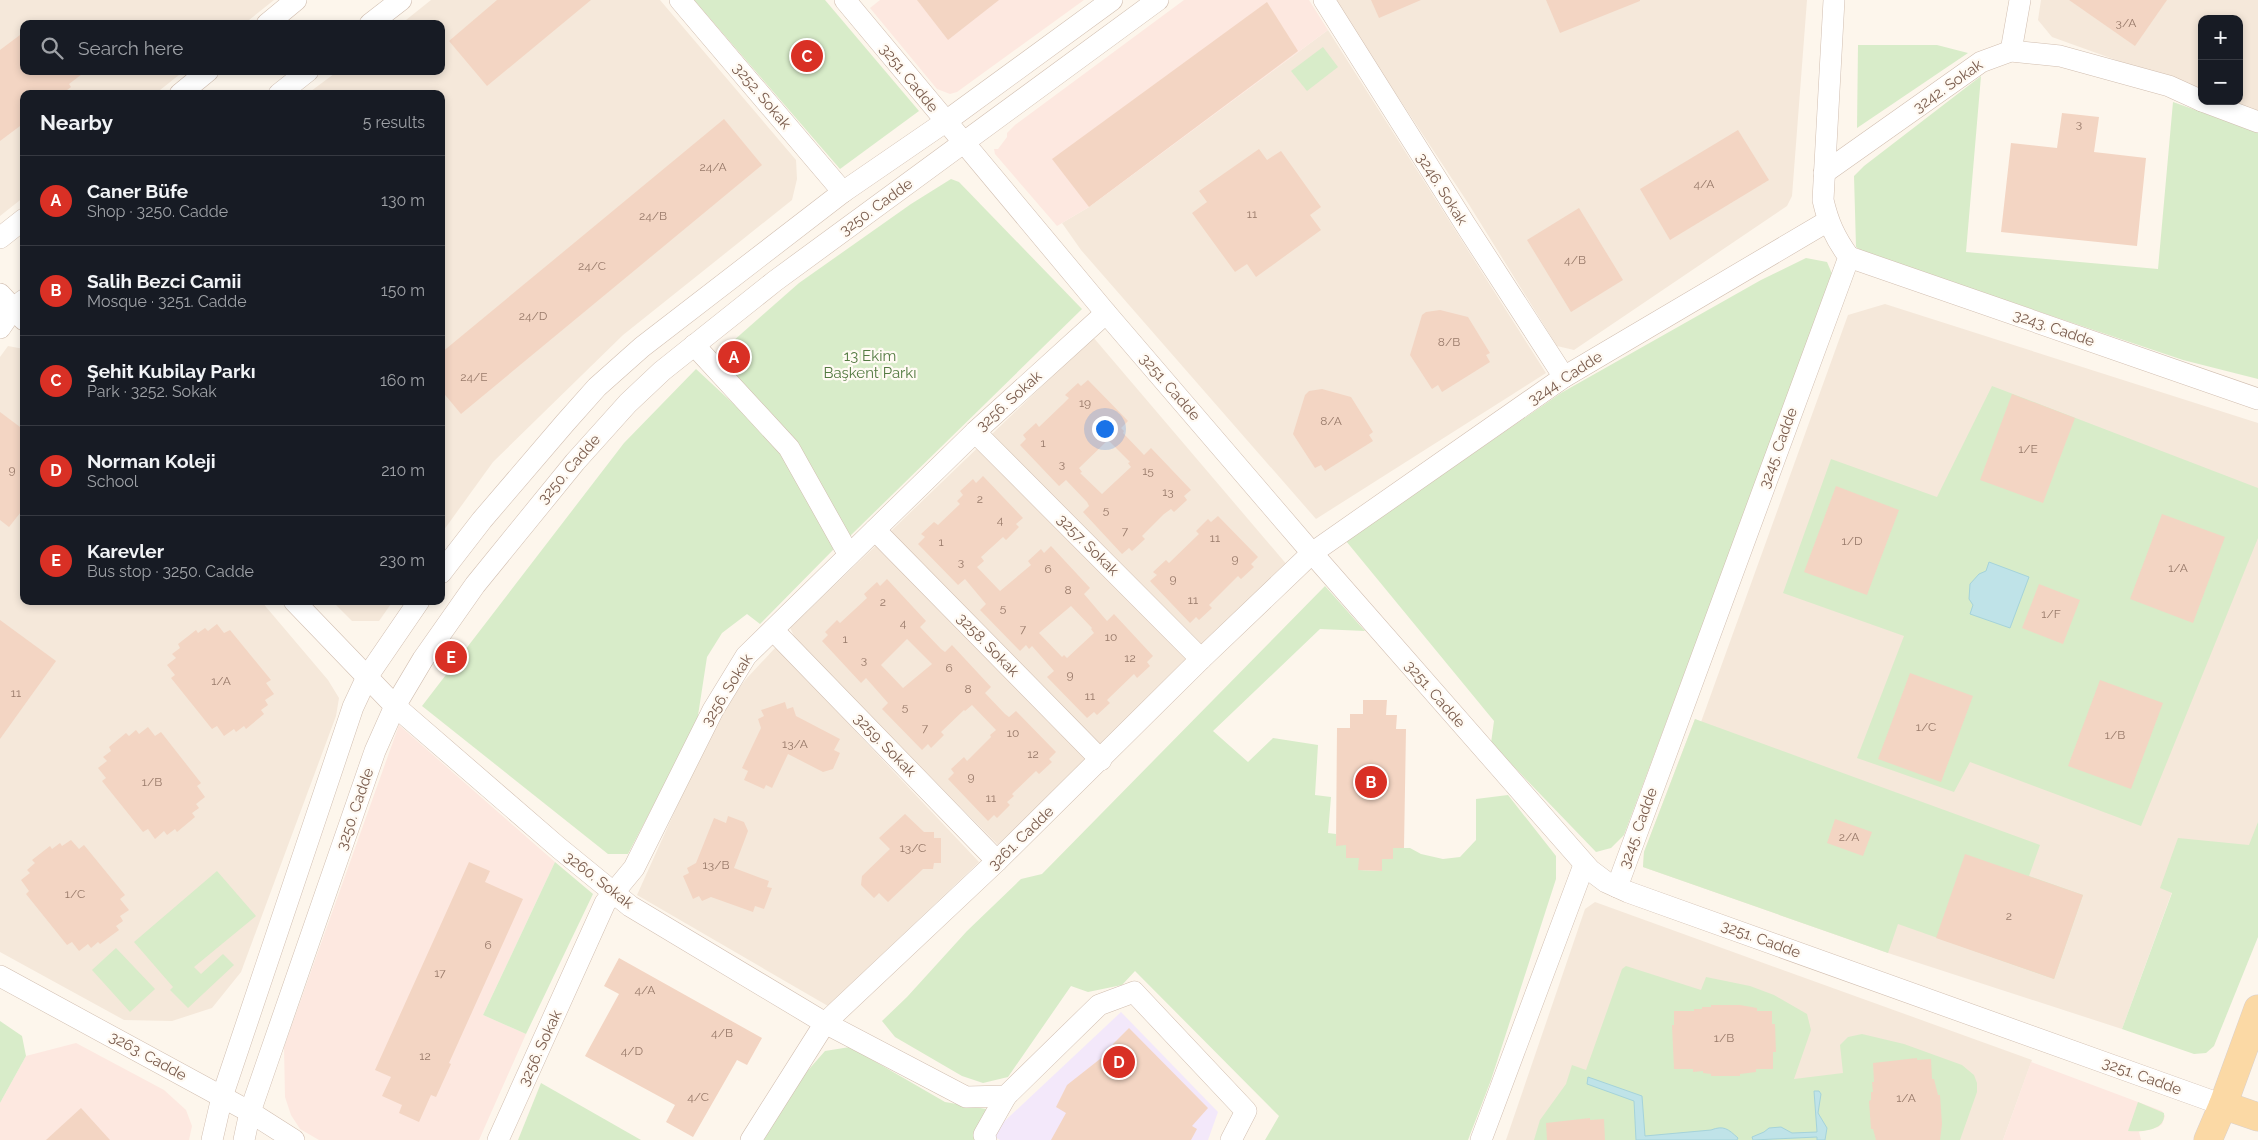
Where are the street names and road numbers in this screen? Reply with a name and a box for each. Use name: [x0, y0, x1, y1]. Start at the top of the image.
street label: 3251. Cadde: [876, 40, 942, 116]
street label: 3242. Sokak: [1910, 55, 1986, 116]
street label: 3252. Sokak: [729, 59, 795, 133]
street label: 3246. Sokak: [1413, 150, 1471, 228]
street label: 3250. Cadde: [836, 174, 916, 239]
street label: 3243. Cadde: [2011, 306, 2097, 350]
street label: 3244. Cadde: [1525, 347, 1606, 409]
street label: 3251. Cadde: [1136, 350, 1204, 424]
street label: 3256. Sokak: [973, 367, 1045, 435]
street label: 3245. Cadde: [1755, 405, 1801, 491]
street label: 3250. Cadde: [534, 431, 604, 507]
street label: 3257. Sokak: [1053, 510, 1123, 580]
street label: 3258. Sokak: [953, 609, 1023, 681]
street label: 3256. Sokak: [698, 651, 756, 729]
street label: 3251. Cadde: [1401, 657, 1469, 731]
street label: 3259. Sokak: [850, 709, 920, 781]
street label: 3250. Cadde: [333, 765, 378, 852]
street label: 3245. Cadde: [1615, 785, 1661, 871]
street label: 3261. Cadde: [985, 802, 1058, 874]
street label: 3260. Sokak: [561, 847, 637, 913]
street label: 3251. Cadde: [1719, 916, 1803, 962]
street label: 3256. Sokak: [515, 1007, 565, 1089]
street label: 3263. Cadde: [106, 1027, 190, 1085]
street label: 3251. Cadde: [2100, 1053, 2184, 1099]

